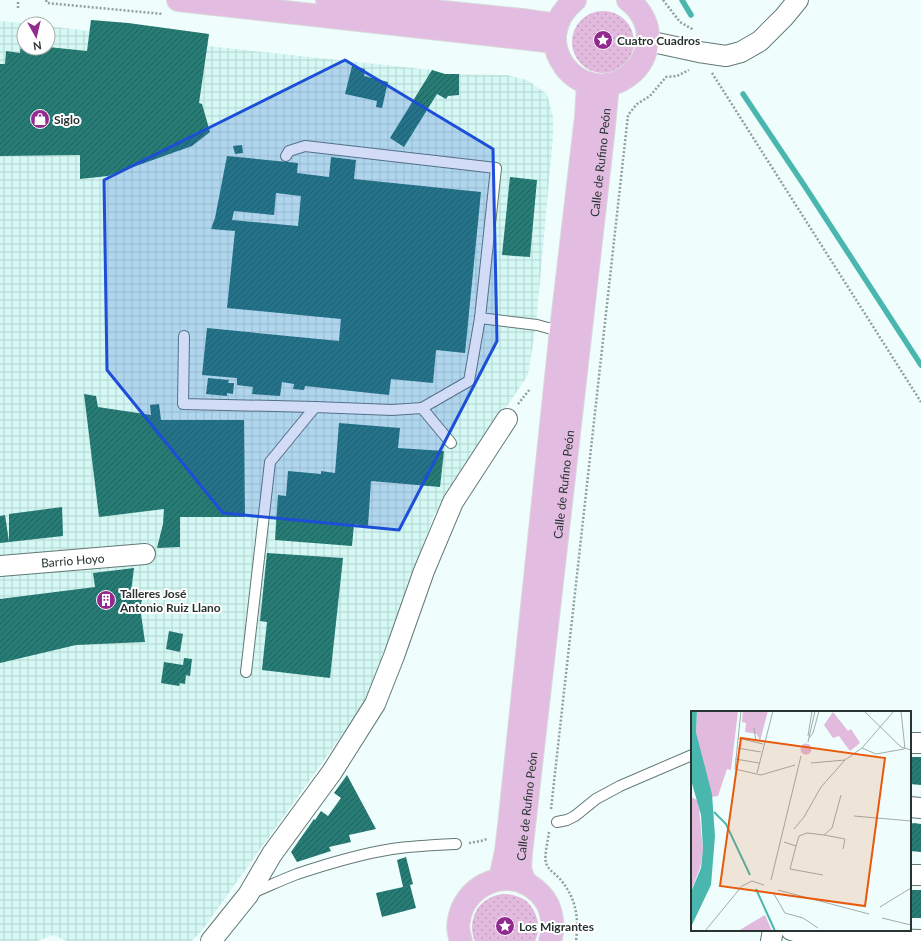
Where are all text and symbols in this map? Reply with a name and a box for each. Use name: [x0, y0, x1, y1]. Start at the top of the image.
north arrow: [16, 16, 56, 56]
place icon: Cuatro Cuadros: [592, 29, 614, 51]
place label: Cuatro Cuadros: [617, 33, 700, 48]
text: N: [32, 39, 43, 53]
street label: Calle de Rufino Peón: [586, 107, 613, 218]
shop icon: Siglo: [29, 108, 51, 130]
place label: Siglo: [54, 112, 80, 127]
street label: Calle de Rufino Peón: [549, 429, 577, 540]
street label: Barrio Hoyo: [40, 550, 105, 570]
place label: Talleres José Antonio Ruiz Llano: [119, 586, 221, 615]
building icon: Talleres José Antonio Ruiz Llano: [95, 589, 117, 611]
inset map: [691, 711, 911, 931]
street label: Calle de Rufino Peón: [513, 751, 540, 861]
place icon: Los Migrantes: [494, 915, 516, 937]
place label: Los Migrantes: [519, 919, 594, 934]

